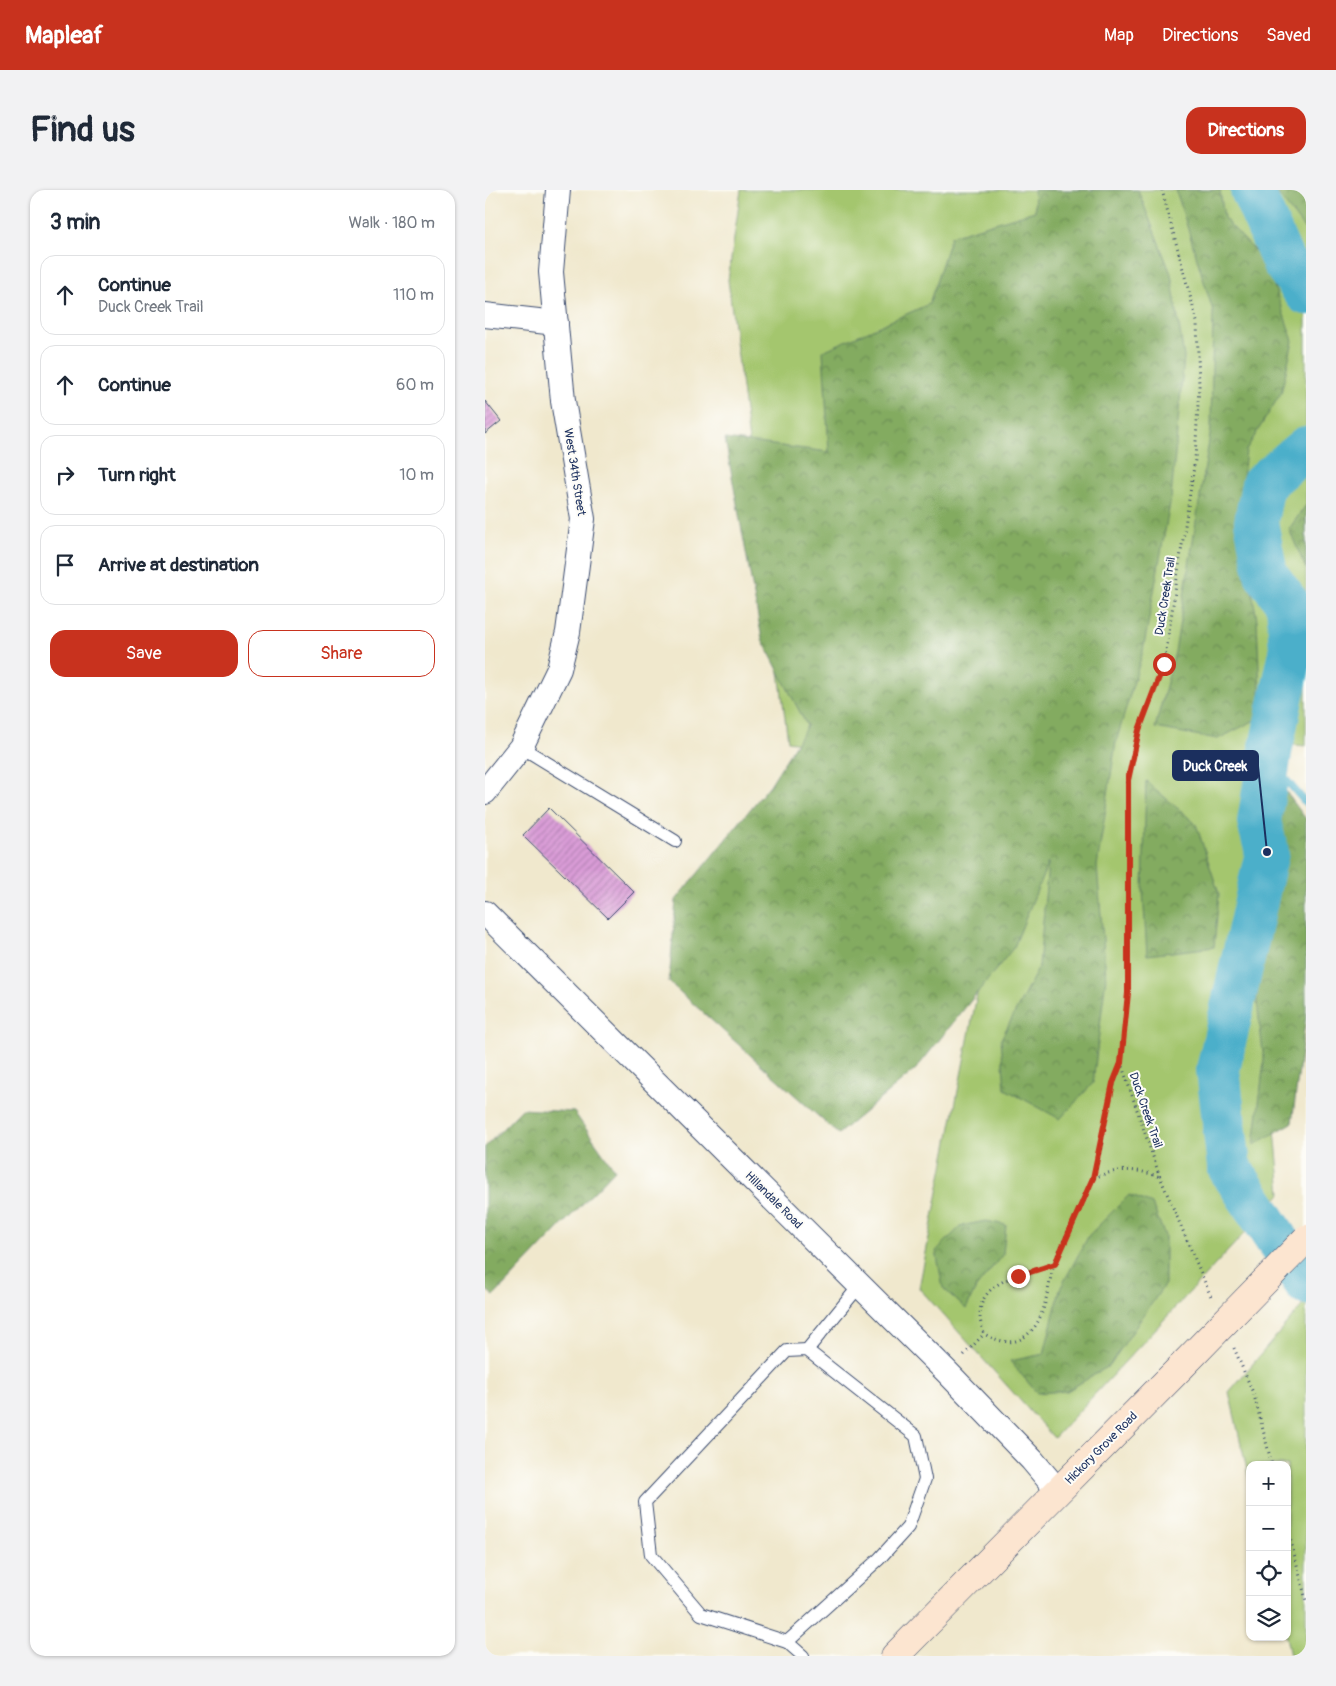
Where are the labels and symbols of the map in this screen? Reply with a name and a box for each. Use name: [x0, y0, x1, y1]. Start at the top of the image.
street label: West 34th Street: [560, 427, 589, 517]
street label: Duck Creek Trail: [1152, 556, 1179, 636]
route start: [1153, 653, 1176, 676]
callout: Duck Creek: [1173, 751, 1258, 780]
text: Duck Creek: [1183, 758, 1247, 775]
street label: Duck Creek Trail: [1126, 1070, 1166, 1150]
street label: Hillandale Road: [742, 1168, 806, 1232]
route end: [1007, 1265, 1030, 1288]
street label: Hickory Grove Road: [1062, 1409, 1141, 1488]

